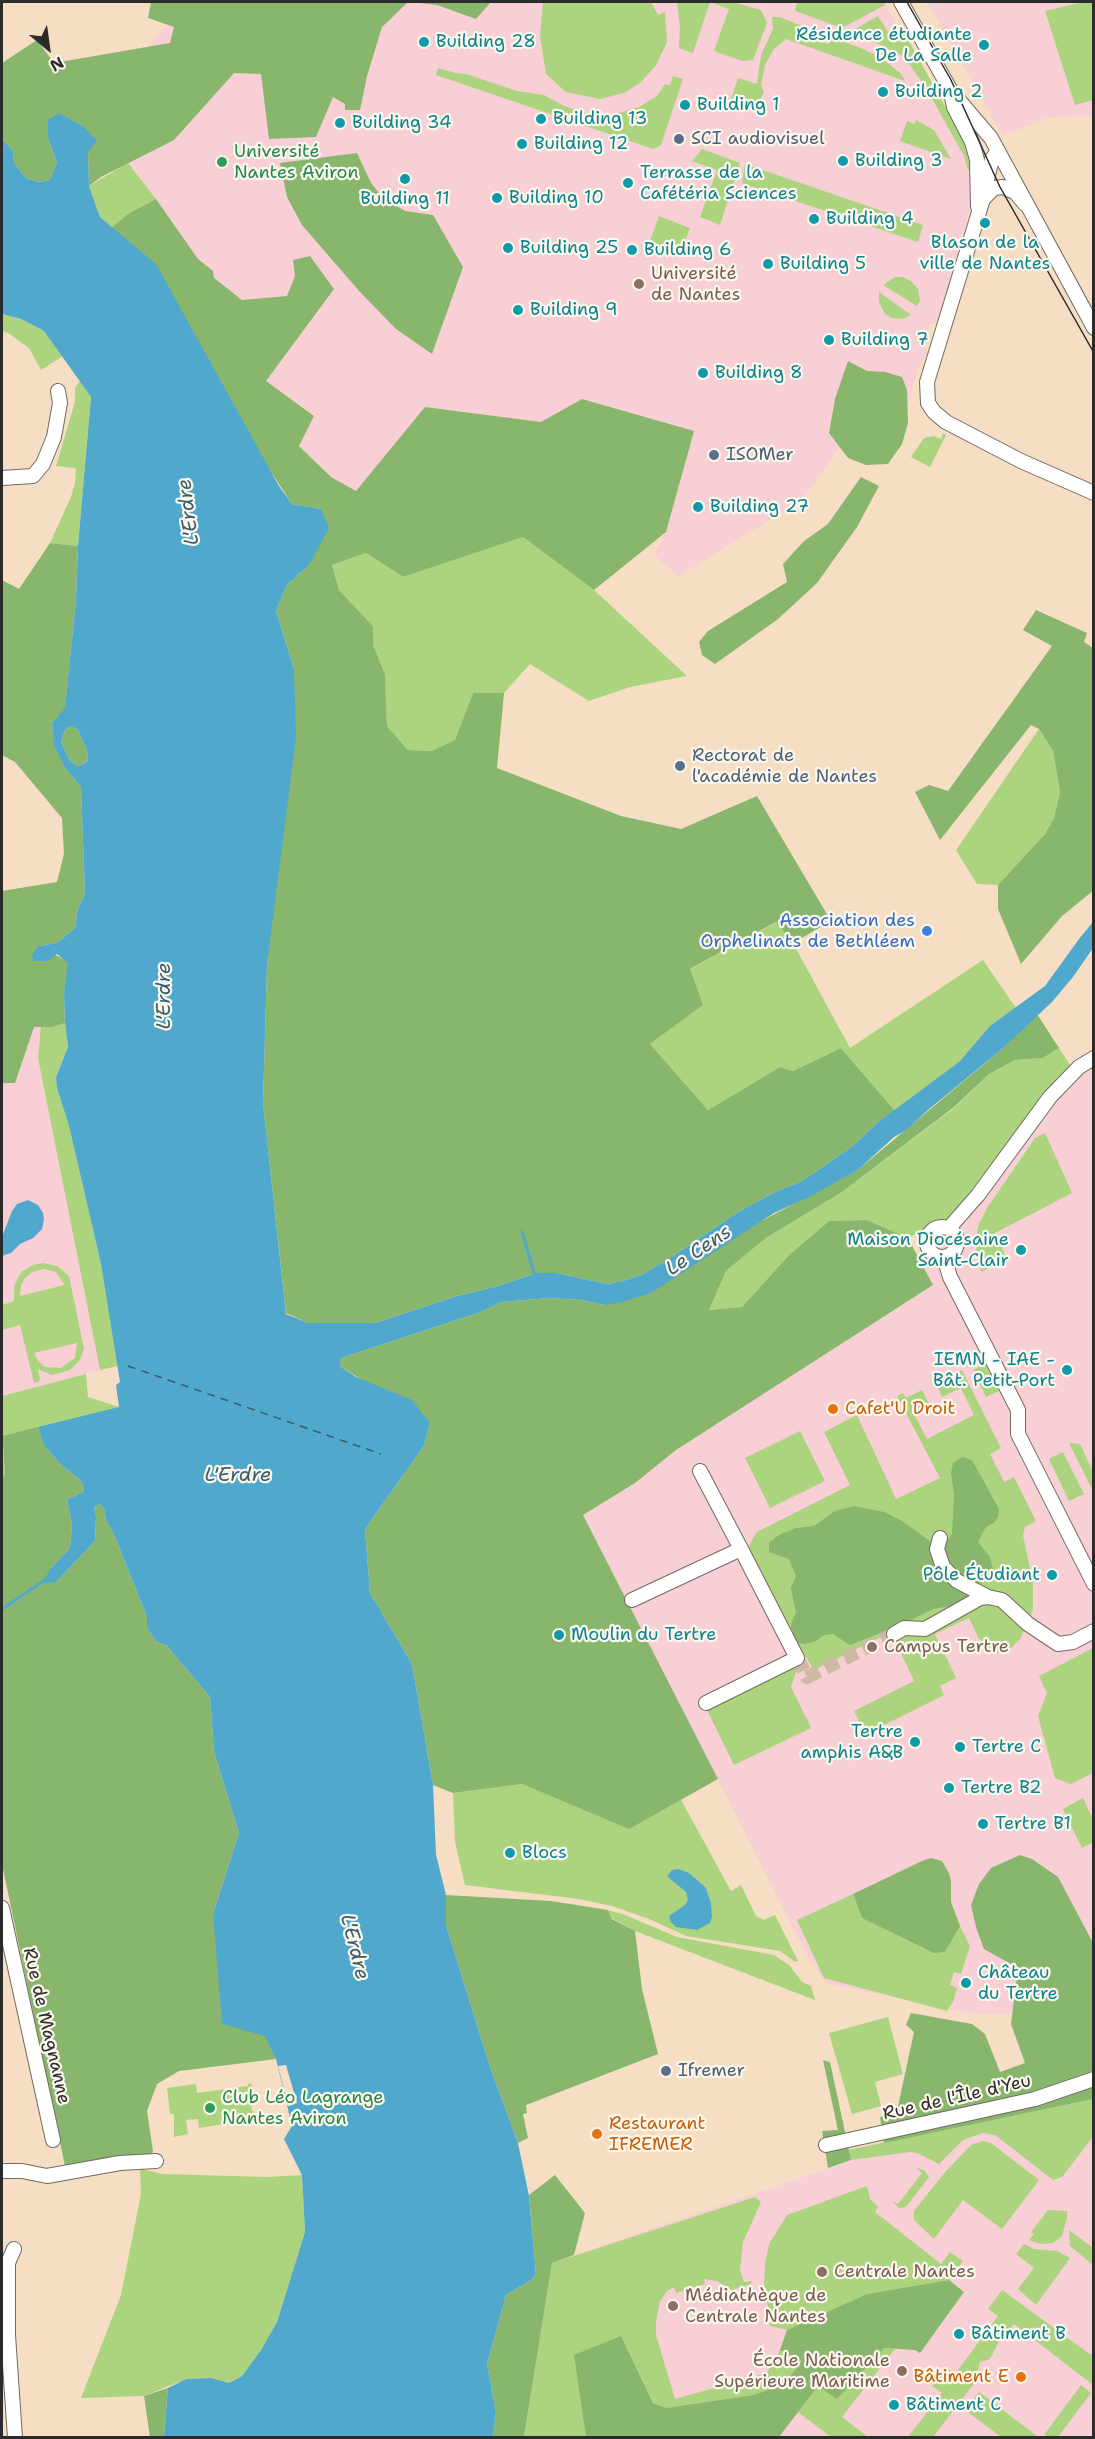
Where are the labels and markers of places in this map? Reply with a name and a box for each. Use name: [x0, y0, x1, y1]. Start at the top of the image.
place label: Résidence étudiante De La Salle: [796, 24, 972, 66]
place label: Building 28: [436, 31, 536, 53]
marker: Building 28: [417, 35, 431, 49]
marker: Résidence étudiante De La Salle: [977, 38, 991, 52]
place label: Building 2: [895, 81, 983, 103]
marker: Building 2: [876, 85, 890, 99]
place label: Building 1: [697, 94, 780, 116]
marker: Building 1: [678, 98, 692, 112]
place label: Building 13: [553, 108, 647, 130]
place label: Building 34: [352, 112, 452, 134]
marker: Building 13: [534, 112, 548, 126]
marker: Building 34: [333, 116, 347, 130]
place label: SCI audiovisuel: [691, 128, 825, 150]
marker: SCI audiovisuel: [672, 132, 686, 146]
place label: Building 12: [534, 133, 628, 155]
marker: Building 12: [515, 137, 529, 151]
place label: Université Nantes Aviron: [234, 141, 358, 184]
place label: Building 3: [855, 150, 943, 172]
marker: Building 3: [836, 154, 850, 168]
marker: Université Nantes Aviron: [215, 155, 229, 169]
place label: Terrasse de la Cafétéria Sciences: [640, 162, 797, 204]
marker: Building 11: [398, 172, 412, 186]
marker: Terrasse de la Cafétéria Sciences: [621, 176, 635, 190]
place label: Building 10: [509, 187, 604, 209]
place label: Building 11: [360, 188, 450, 210]
marker: Building 10: [490, 191, 504, 205]
place label: Building 4: [826, 208, 914, 230]
marker: Building 4: [807, 212, 821, 226]
marker: Blason de la ville de Nantes: [978, 216, 992, 230]
place label: Blason de la ville de Nantes: [920, 232, 1050, 274]
place label: Building 25: [520, 237, 618, 259]
place label: Building 6: [644, 239, 732, 261]
marker: Building 25: [501, 241, 515, 255]
marker: Building 6: [625, 243, 639, 257]
place label: Building 5: [780, 253, 866, 275]
marker: Building 5: [761, 257, 775, 271]
place label: Université de Nantes: [651, 263, 740, 306]
marker: Université de Nantes: [632, 277, 646, 291]
place label: Building 9: [530, 299, 618, 321]
marker: Building 9: [511, 303, 525, 317]
place label: Building 7: [841, 329, 929, 351]
marker: Building 7: [822, 333, 836, 347]
place label: Building 8: [715, 362, 803, 384]
marker: Building 8: [696, 366, 710, 380]
place label: ISOMer: [726, 444, 794, 466]
marker: ISOMer: [707, 448, 721, 462]
place label: Building 27: [710, 496, 809, 518]
marker: Building 27: [691, 500, 705, 514]
place label: Rectorat de l'académie de Nantes: [692, 745, 877, 788]
marker: Rectorat de l'académie de Nantes: [673, 759, 687, 773]
place label: Association des Orphelinats de Bethléem: [700, 910, 915, 952]
marker: Association des Orphelinats de Bethléem: [920, 924, 934, 938]
place label: Maison Diocésaine Saint-Clair: [847, 1229, 1009, 1272]
marker: Maison Diocésaine Saint-Clair: [1014, 1243, 1028, 1257]
place label: IEMN - IAE - Bât. Petit-Port: [933, 1349, 1055, 1392]
marker: IEMN - IAE - Bât. Petit-Port: [1060, 1363, 1074, 1377]
place label: Cafet'U Droit: [845, 1398, 955, 1420]
marker: Cafet'U Droit: [826, 1402, 840, 1416]
place label: Pôle Étudiant: [923, 1564, 1040, 1586]
marker: Pôle Étudiant: [1045, 1568, 1059, 1582]
place label: Moulin du Tertre: [571, 1624, 717, 1646]
marker: Moulin du Tertre: [552, 1628, 566, 1642]
place label: Campus Tertre: [884, 1636, 1009, 1658]
marker: Campus Tertre: [865, 1640, 879, 1654]
place label: Tertre amphis A&B: [801, 1721, 903, 1764]
marker: Tertre amphis A&B: [908, 1735, 922, 1749]
place label: Tertre C: [972, 1736, 1041, 1758]
marker: Tertre C: [953, 1740, 967, 1754]
place label: Tertre B2: [961, 1777, 1042, 1799]
marker: Tertre B2: [942, 1781, 956, 1795]
place label: Tertre B1: [995, 1813, 1071, 1835]
marker: Tertre B1: [976, 1817, 990, 1831]
place label: Blocs: [522, 1842, 567, 1864]
marker: Blocs: [503, 1846, 517, 1860]
place label: Château du Tertre: [978, 1962, 1058, 2004]
marker: Château du Tertre: [959, 1976, 973, 1990]
place label: Ifremer: [678, 2060, 745, 2082]
marker: Ifremer: [659, 2064, 673, 2078]
place label: Club Léo Lagrange Nantes Aviron: [222, 2087, 384, 2130]
marker: Club Léo Lagrange Nantes Aviron: [203, 2101, 217, 2115]
place label: Restaurant IFREMER: [609, 2113, 705, 2156]
marker: Restaurant IFREMER: [590, 2127, 604, 2141]
place label: Centrale Nantes: [834, 2261, 975, 2283]
marker: Centrale Nantes: [815, 2265, 829, 2279]
place label: Médiathèque de Centrale Nantes: [685, 2285, 826, 2328]
marker: Médiathèque de Centrale Nantes: [666, 2299, 680, 2313]
place label: Bâtiment B: [971, 2323, 1066, 2345]
marker: Bâtiment B: [952, 2327, 966, 2341]
place label: École Nationale Supérieure Maritime: [714, 2350, 890, 2392]
marker: École Nationale Supérieure Maritime: [895, 2364, 909, 2378]
place label: Bâtiment E: [913, 2366, 1009, 2388]
marker: Bâtiment E: [1014, 2370, 1028, 2384]
place label: Bâtiment C: [906, 2394, 1001, 2416]
marker: Bâtiment C: [887, 2398, 901, 2412]

